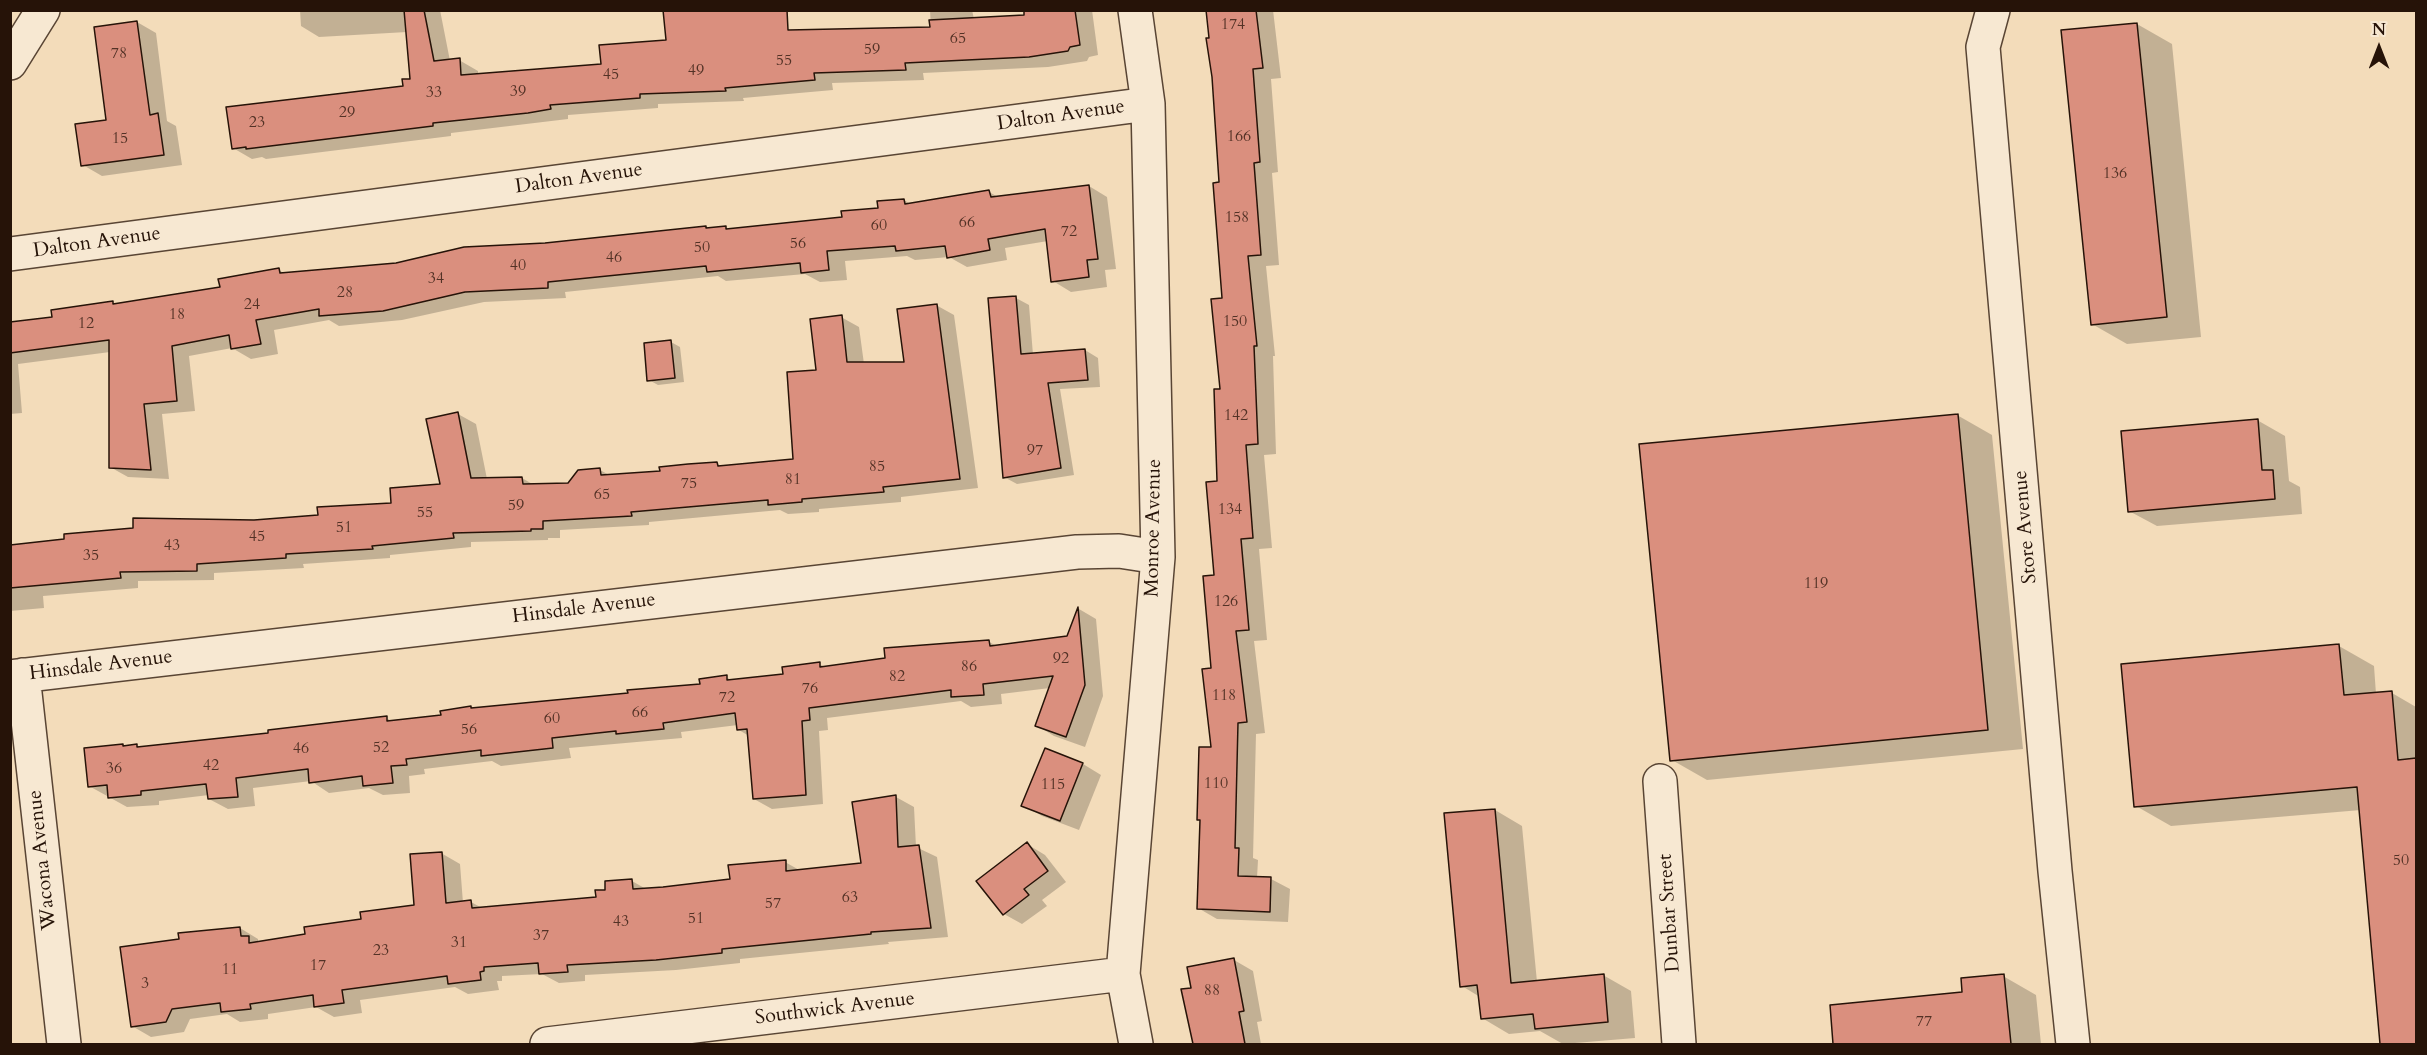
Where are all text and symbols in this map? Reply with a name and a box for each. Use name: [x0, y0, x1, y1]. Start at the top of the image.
house number: 174: [1221, 15, 1245, 35]
north arrow: [2349, 18, 2409, 78]
text: N: [2372, 19, 2386, 41]
house number: 65: [950, 29, 966, 49]
house number: 59: [864, 40, 880, 60]
house number: 78: [111, 44, 127, 64]
house number: 55: [776, 51, 792, 71]
house number: 49: [688, 61, 704, 81]
house number: 45: [603, 65, 619, 85]
house number: 39: [510, 82, 526, 102]
house number: 33: [426, 83, 442, 103]
street label: Dalton Avenue: [996, 95, 1126, 137]
house number: 29: [339, 103, 355, 123]
house number: 23: [249, 113, 265, 133]
house number: 166: [1227, 127, 1251, 147]
house number: 15: [112, 129, 128, 149]
street label: Dalton Avenue: [514, 158, 644, 200]
house number: 136: [2103, 164, 2127, 184]
house number: 158: [1225, 208, 1249, 228]
house number: 66: [959, 213, 975, 233]
house number: 60: [871, 216, 887, 236]
street label: Dalton Avenue: [32, 222, 162, 264]
house number: 72: [1061, 222, 1077, 242]
house number: 56: [790, 234, 806, 254]
house number: 50: [694, 238, 710, 258]
house number: 46: [606, 248, 622, 268]
house number: 40: [510, 256, 526, 276]
house number: 34: [428, 269, 444, 289]
house number: 28: [337, 283, 353, 303]
house number: 24: [244, 295, 260, 315]
house number: 18: [169, 305, 185, 325]
house number: 150: [1223, 312, 1247, 332]
house number: 12: [78, 314, 94, 334]
house number: 142: [1224, 406, 1248, 426]
house number: 97: [1027, 441, 1043, 461]
house number: 85: [869, 457, 885, 477]
street label: Monroe Avenue: [1141, 459, 1167, 597]
street label: Store Avenue: [2009, 469, 2043, 585]
house number: 81: [785, 470, 801, 490]
house number: 75: [681, 474, 697, 494]
house number: 65: [594, 485, 610, 505]
house number: 59: [508, 496, 524, 516]
house number: 134: [1218, 500, 1242, 520]
house number: 55: [417, 503, 433, 523]
house number: 51: [336, 518, 352, 538]
house number: 45: [249, 527, 265, 547]
house number: 43: [164, 536, 180, 556]
house number: 35: [83, 546, 99, 566]
house number: 119: [1804, 574, 1828, 594]
street label: Hinsdale Avenue: [511, 588, 657, 630]
house number: 126: [1214, 592, 1238, 612]
street label: Hinsdale Avenue: [28, 645, 174, 687]
house number: 92: [1053, 649, 1069, 669]
house number: 86: [961, 657, 977, 677]
house number: 82: [889, 667, 905, 687]
house number: 76: [802, 679, 818, 699]
house number: 118: [1212, 686, 1236, 706]
house number: 72: [719, 688, 735, 708]
house number: 66: [632, 703, 648, 723]
house number: 60: [544, 709, 560, 729]
house number: 56: [461, 720, 477, 740]
house number: 52: [373, 738, 389, 758]
house number: 46: [293, 739, 309, 759]
house number: 42: [203, 756, 219, 776]
house number: 36: [106, 759, 122, 779]
house number: 110: [1204, 774, 1228, 794]
house number: 115: [1041, 775, 1065, 795]
street label: Wacona Avenue: [24, 789, 62, 931]
house number: 50: [2393, 851, 2409, 871]
street label: Dunbar Street: [1654, 853, 1686, 973]
house number: 63: [842, 888, 858, 908]
house number: 57: [765, 894, 781, 914]
house number: 51: [688, 909, 704, 929]
house number: 43: [613, 912, 629, 932]
house number: 37: [533, 926, 549, 946]
house number: 31: [451, 933, 467, 953]
house number: 23: [373, 941, 389, 961]
house number: 17: [310, 956, 326, 976]
house number: 11: [222, 960, 238, 980]
house number: 3: [141, 974, 149, 994]
house number: 88: [1204, 981, 1220, 1001]
street label: Southwick Avenue: [754, 987, 916, 1031]
house number: 77: [1916, 1012, 1932, 1032]

